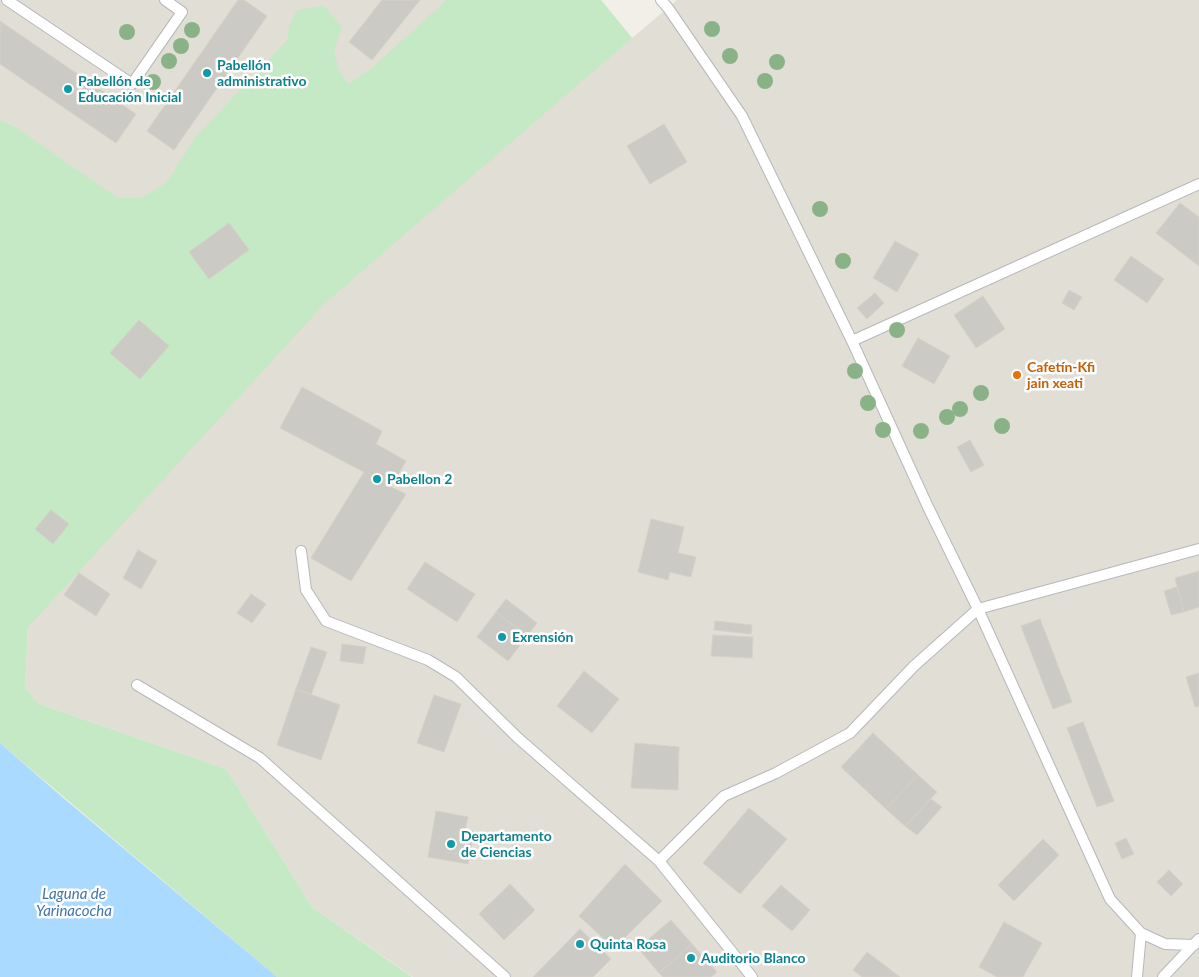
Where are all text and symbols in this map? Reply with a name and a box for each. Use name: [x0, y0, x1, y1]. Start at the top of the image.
place label: Pabellón administrativo: [217, 57, 307, 90]
marker: Pabellón administrativo: [201, 67, 213, 79]
place label: Pabellón de Educación Inicial: [78, 73, 182, 105]
marker: Pabellón de Educación Inicial: [62, 83, 74, 95]
place label: Cafetín-Kfi jain xeati: [1027, 359, 1095, 392]
marker: Cafetín-Kfi jain xeati: [1011, 369, 1023, 381]
place label: Pabellon 2: [387, 471, 452, 487]
marker: Pabellon 2: [371, 473, 383, 485]
place label: Exrensión: [512, 629, 573, 645]
marker: Exrensión: [496, 631, 508, 643]
place label: Departamento de Ciencias: [461, 828, 552, 860]
marker: Departamento de Ciencias: [445, 838, 457, 850]
water label: Laguna de Yarinacocha: [36, 885, 112, 920]
place label: Quinta Rosa: [590, 936, 666, 952]
marker: Quinta Rosa: [574, 938, 586, 950]
place label: Auditorio Blanco: [701, 950, 806, 966]
marker: Auditorio Blanco: [685, 952, 697, 964]

